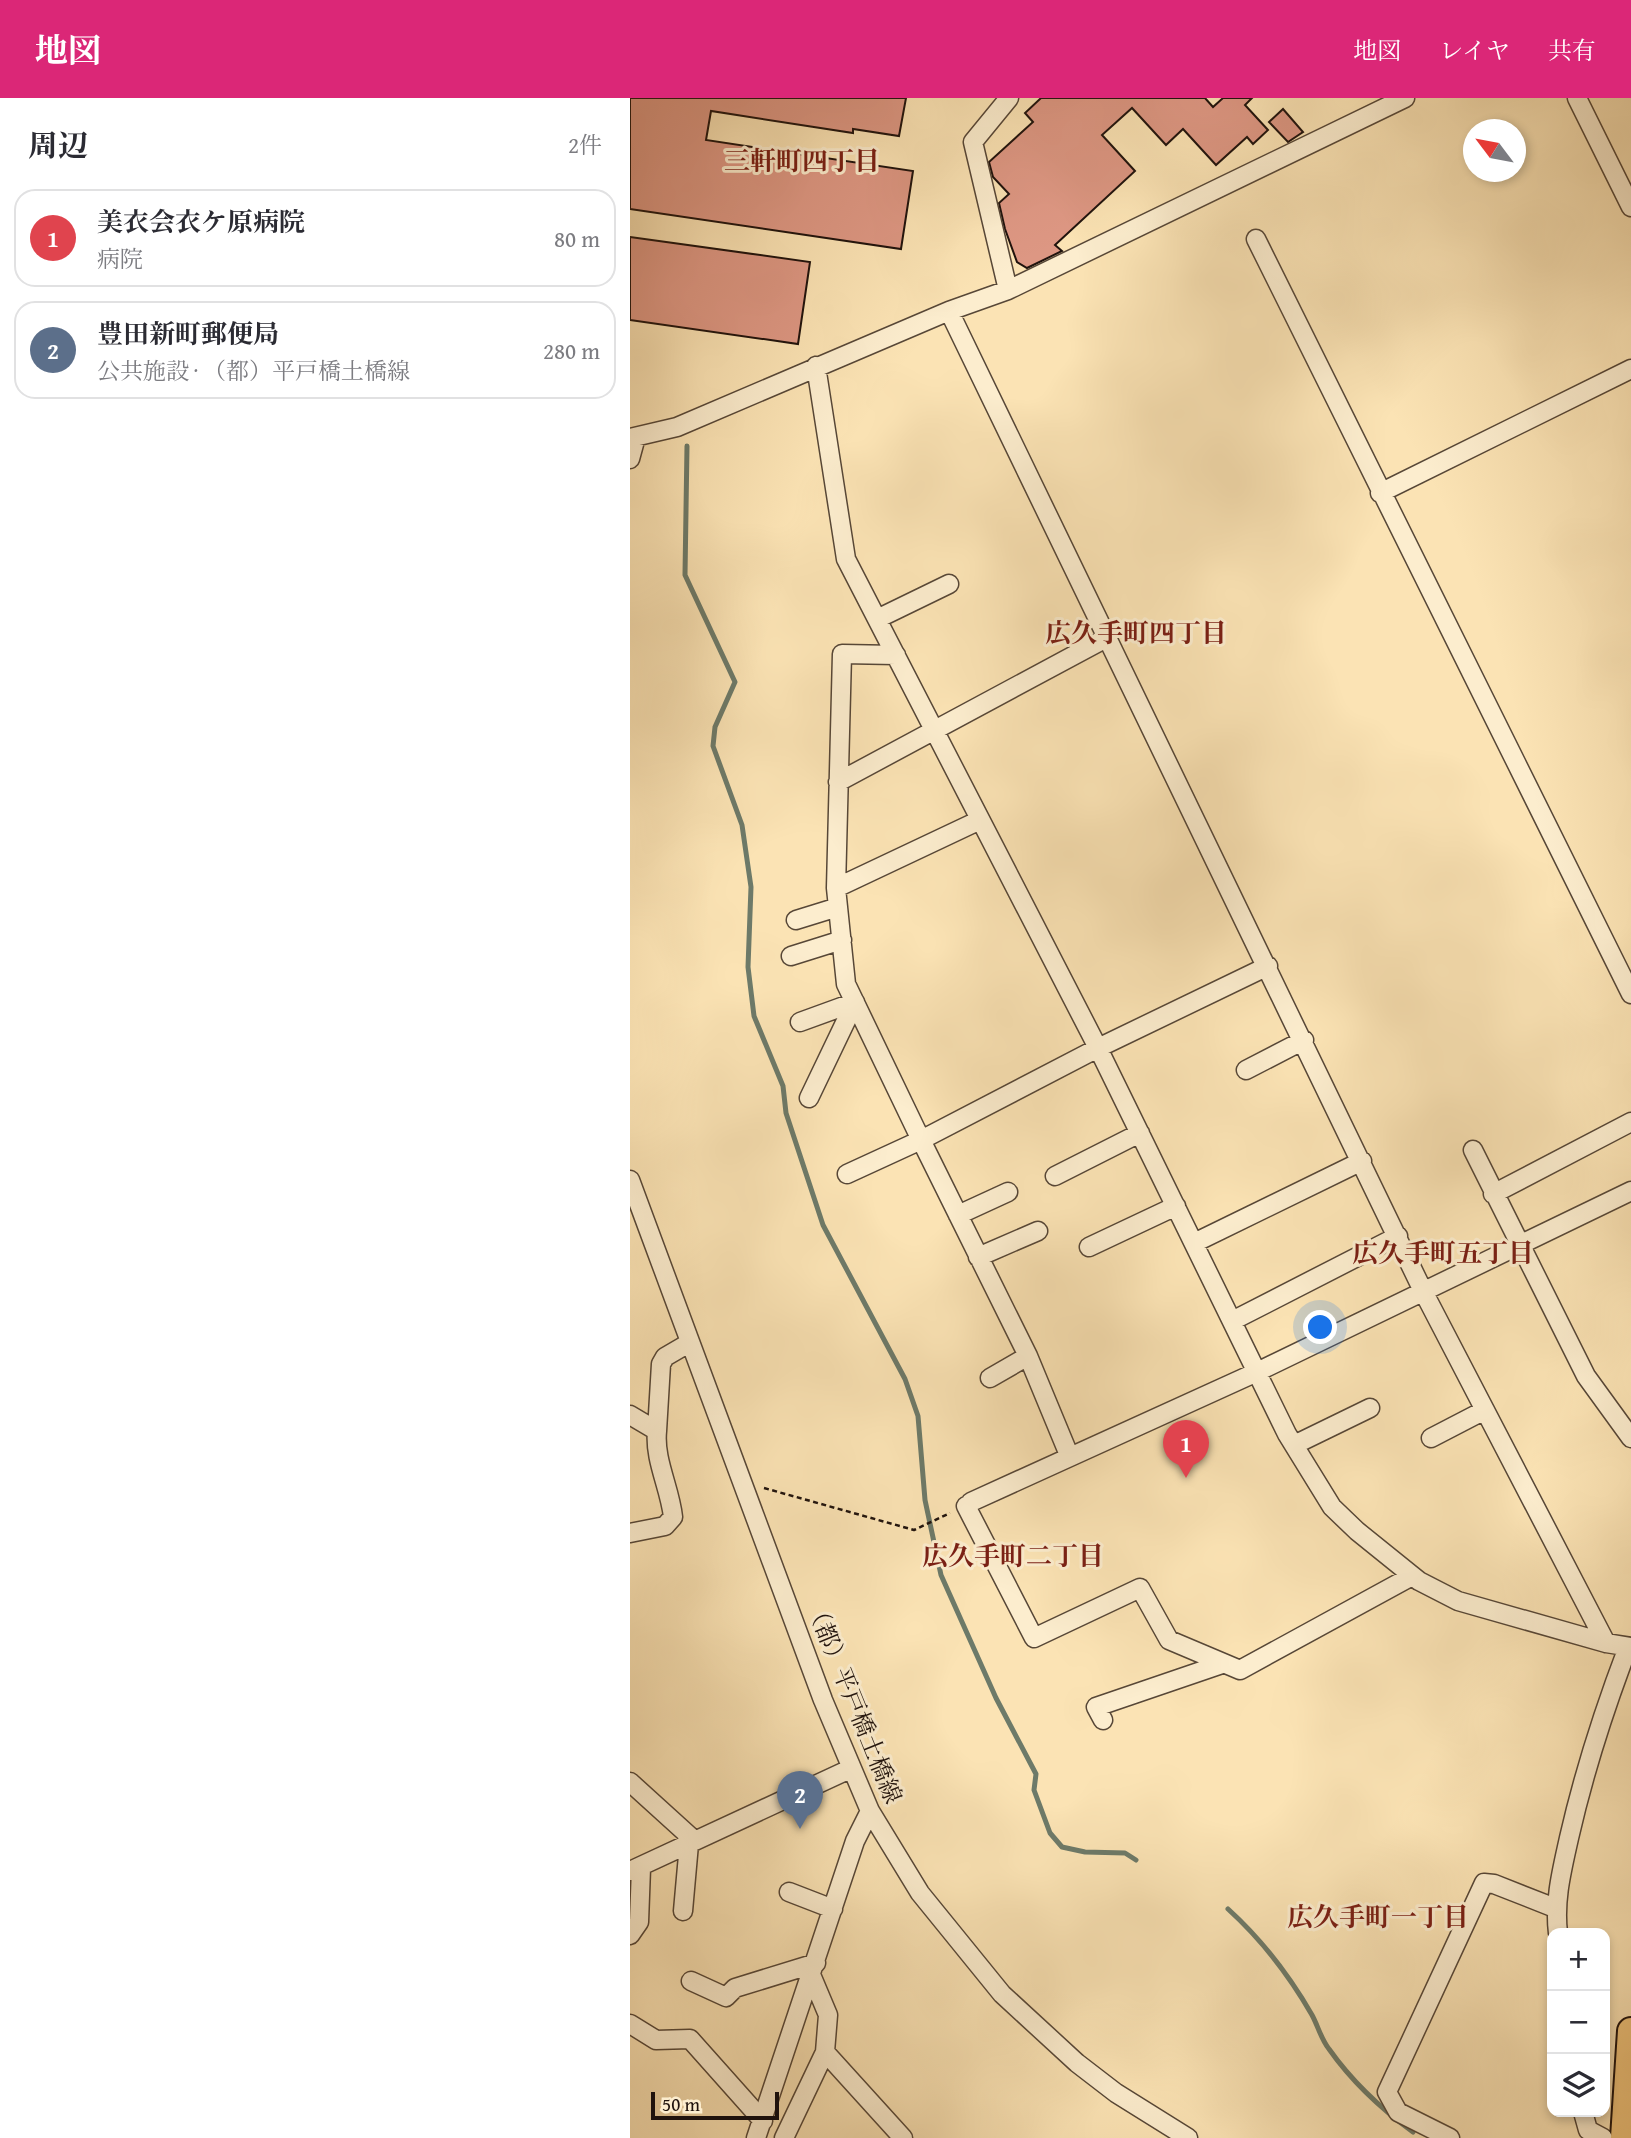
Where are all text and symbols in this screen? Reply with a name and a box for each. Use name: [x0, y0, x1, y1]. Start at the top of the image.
text: 地図: [35, 26, 101, 74]
text: 地図: [1353, 33, 1401, 68]
text: レイヤ: [1439, 33, 1510, 68]
text: 共有: [1548, 33, 1596, 68]
north arrow: [1463, 119, 1526, 182]
text: 周辺: [28, 123, 88, 167]
text: 2件: [568, 128, 602, 161]
district label: 三軒町四丁目: [724, 141, 880, 180]
text: 美衣会衣ケ原病院: [97, 202, 305, 241]
text: 1: [47, 222, 59, 255]
text: 80 m: [554, 222, 600, 255]
text: 病院: [97, 242, 143, 275]
text: 豊田新町郵便局: [97, 314, 279, 353]
text: 2: [47, 334, 59, 367]
text: 280 m: [543, 334, 600, 367]
text: 公共施設 · （都）平戸橋土橋線: [97, 354, 410, 387]
district label: 広久手町四丁目: [1045, 613, 1227, 652]
district label: 広久手町五丁目: [1352, 1233, 1534, 1272]
your location: [1303, 1310, 1337, 1344]
pin: 1: [1163, 1420, 1209, 1478]
district label: 広久手町二丁目: [922, 1536, 1104, 1575]
street label: （都）平戸橋土橋線: [798, 1595, 911, 1809]
pin: 2: [777, 1771, 823, 1829]
district label: 広久手町一丁目: [1287, 1897, 1469, 1936]
map controls: [1547, 1928, 1610, 2117]
button: +: [1547, 1928, 1610, 1991]
button: −: [1547, 1991, 1610, 2054]
button: layers: [1547, 2054, 1610, 2117]
scale bar: [651, 2089, 779, 2121]
text: 50 m: [662, 2090, 700, 2118]

